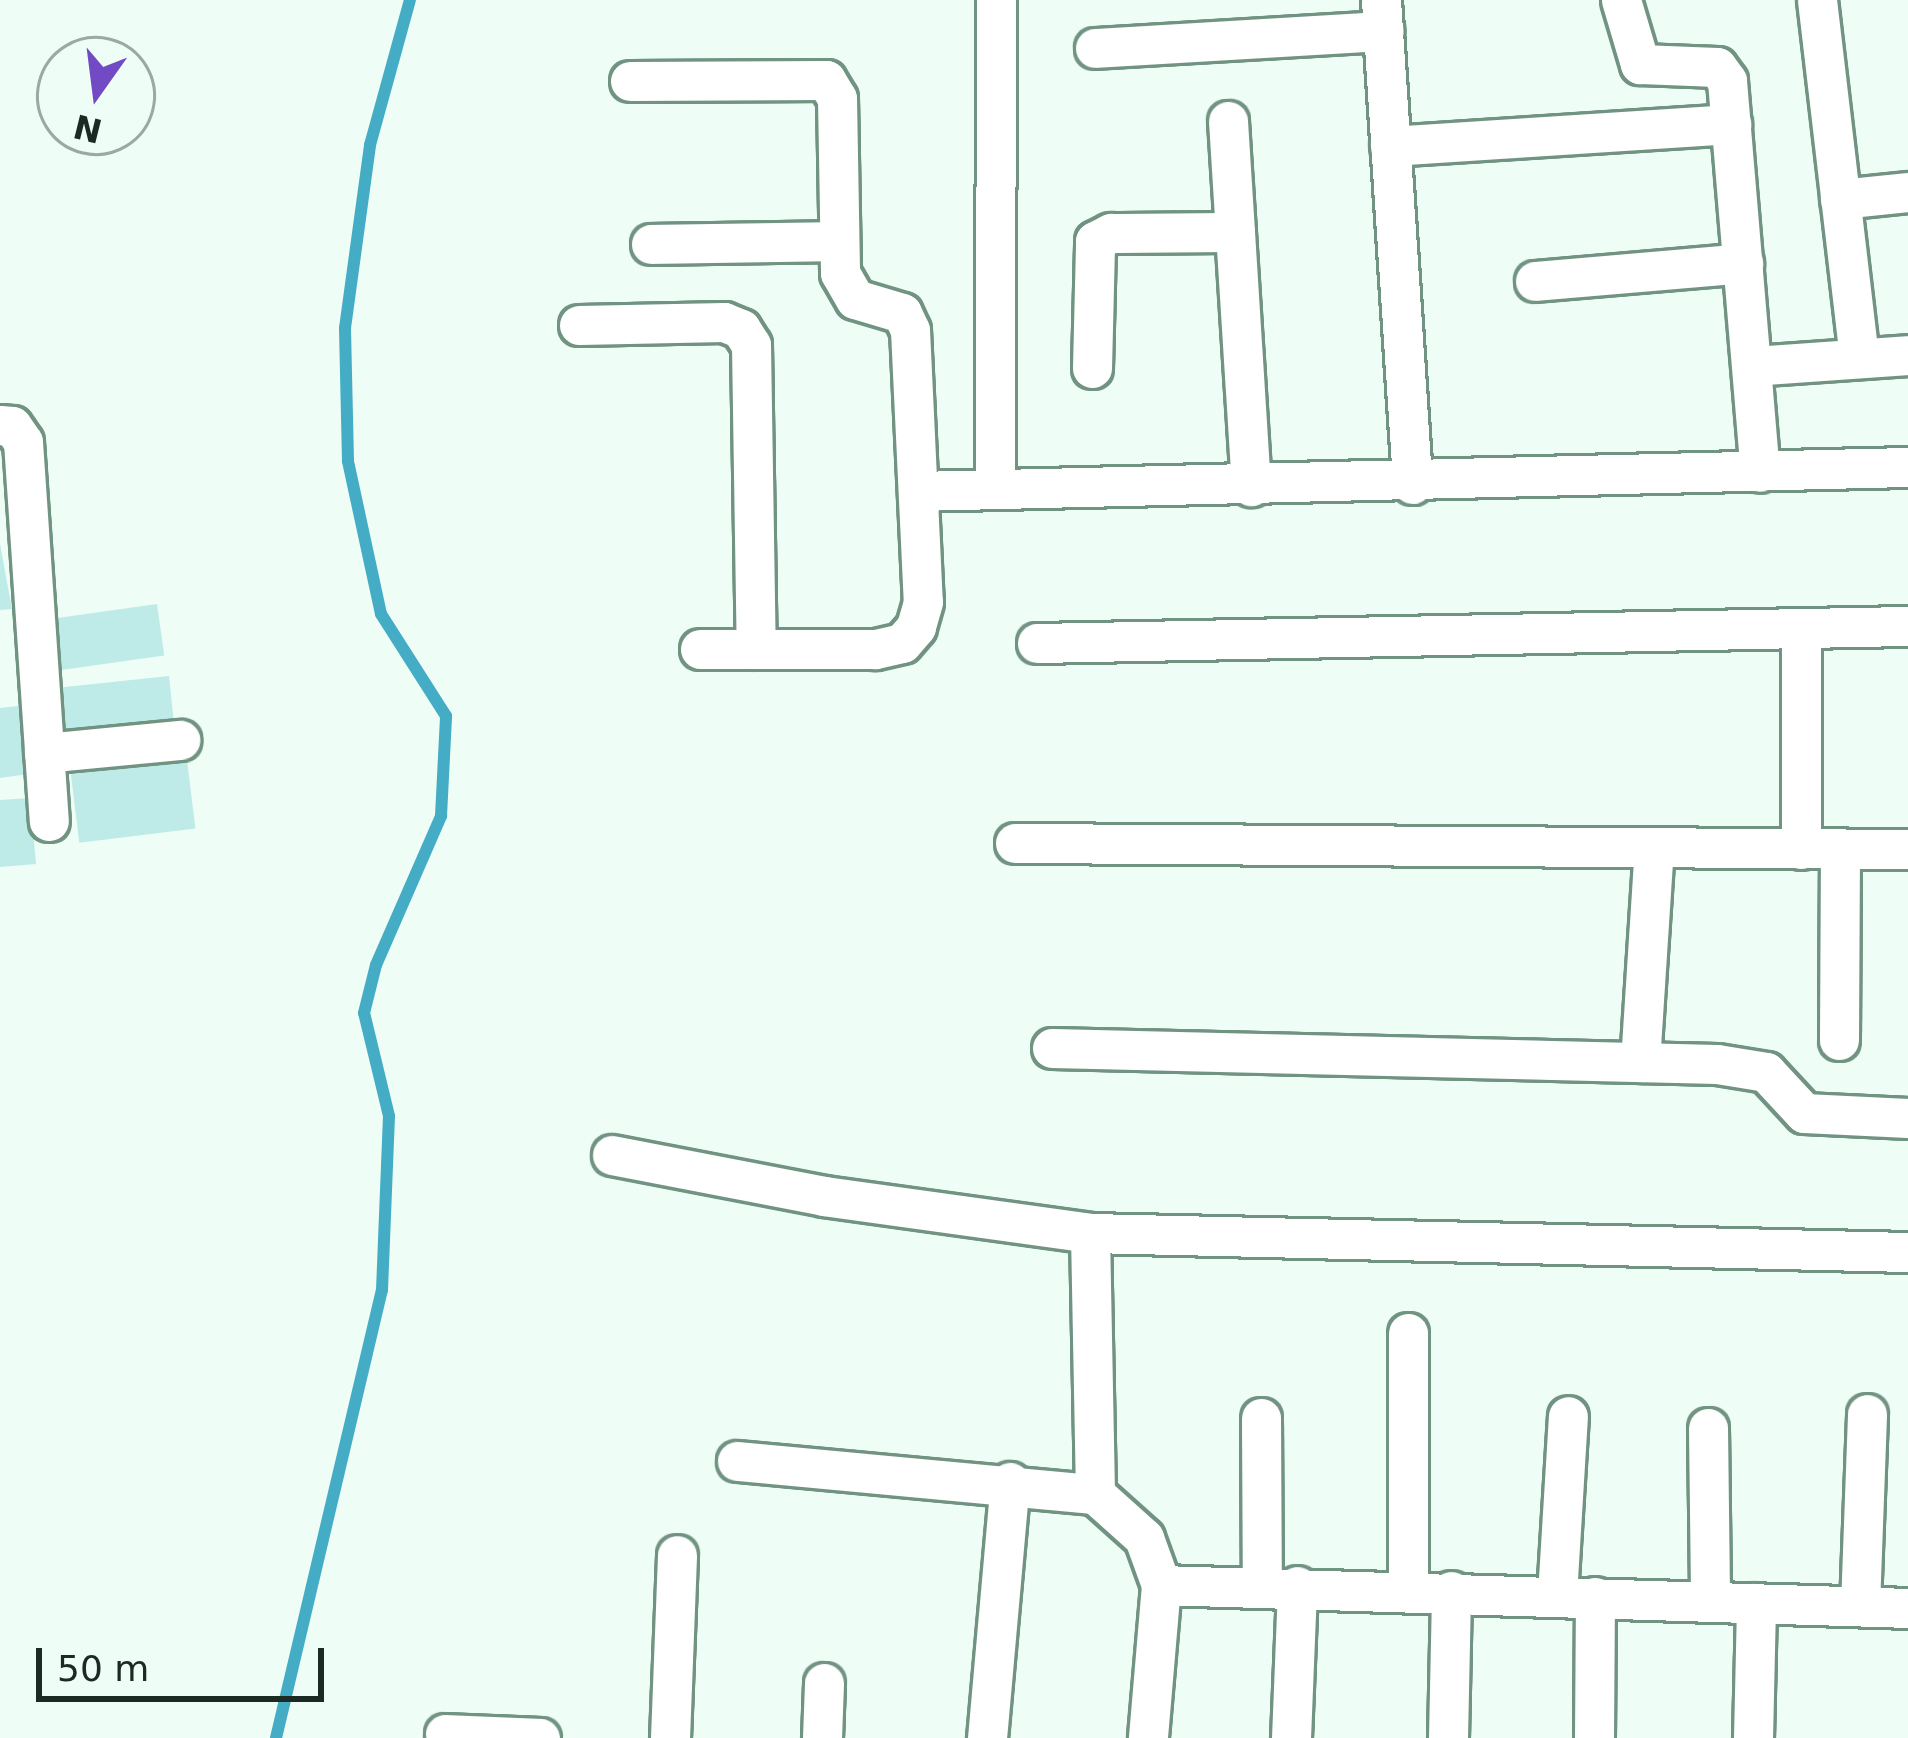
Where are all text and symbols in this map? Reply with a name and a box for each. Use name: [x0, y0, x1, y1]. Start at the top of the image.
north arrow: [36, 36, 156, 156]
text: N: [70, 106, 106, 151]
scale bar: [42, 1624, 330, 1698]
text: 50 m: [57, 1648, 149, 1689]

